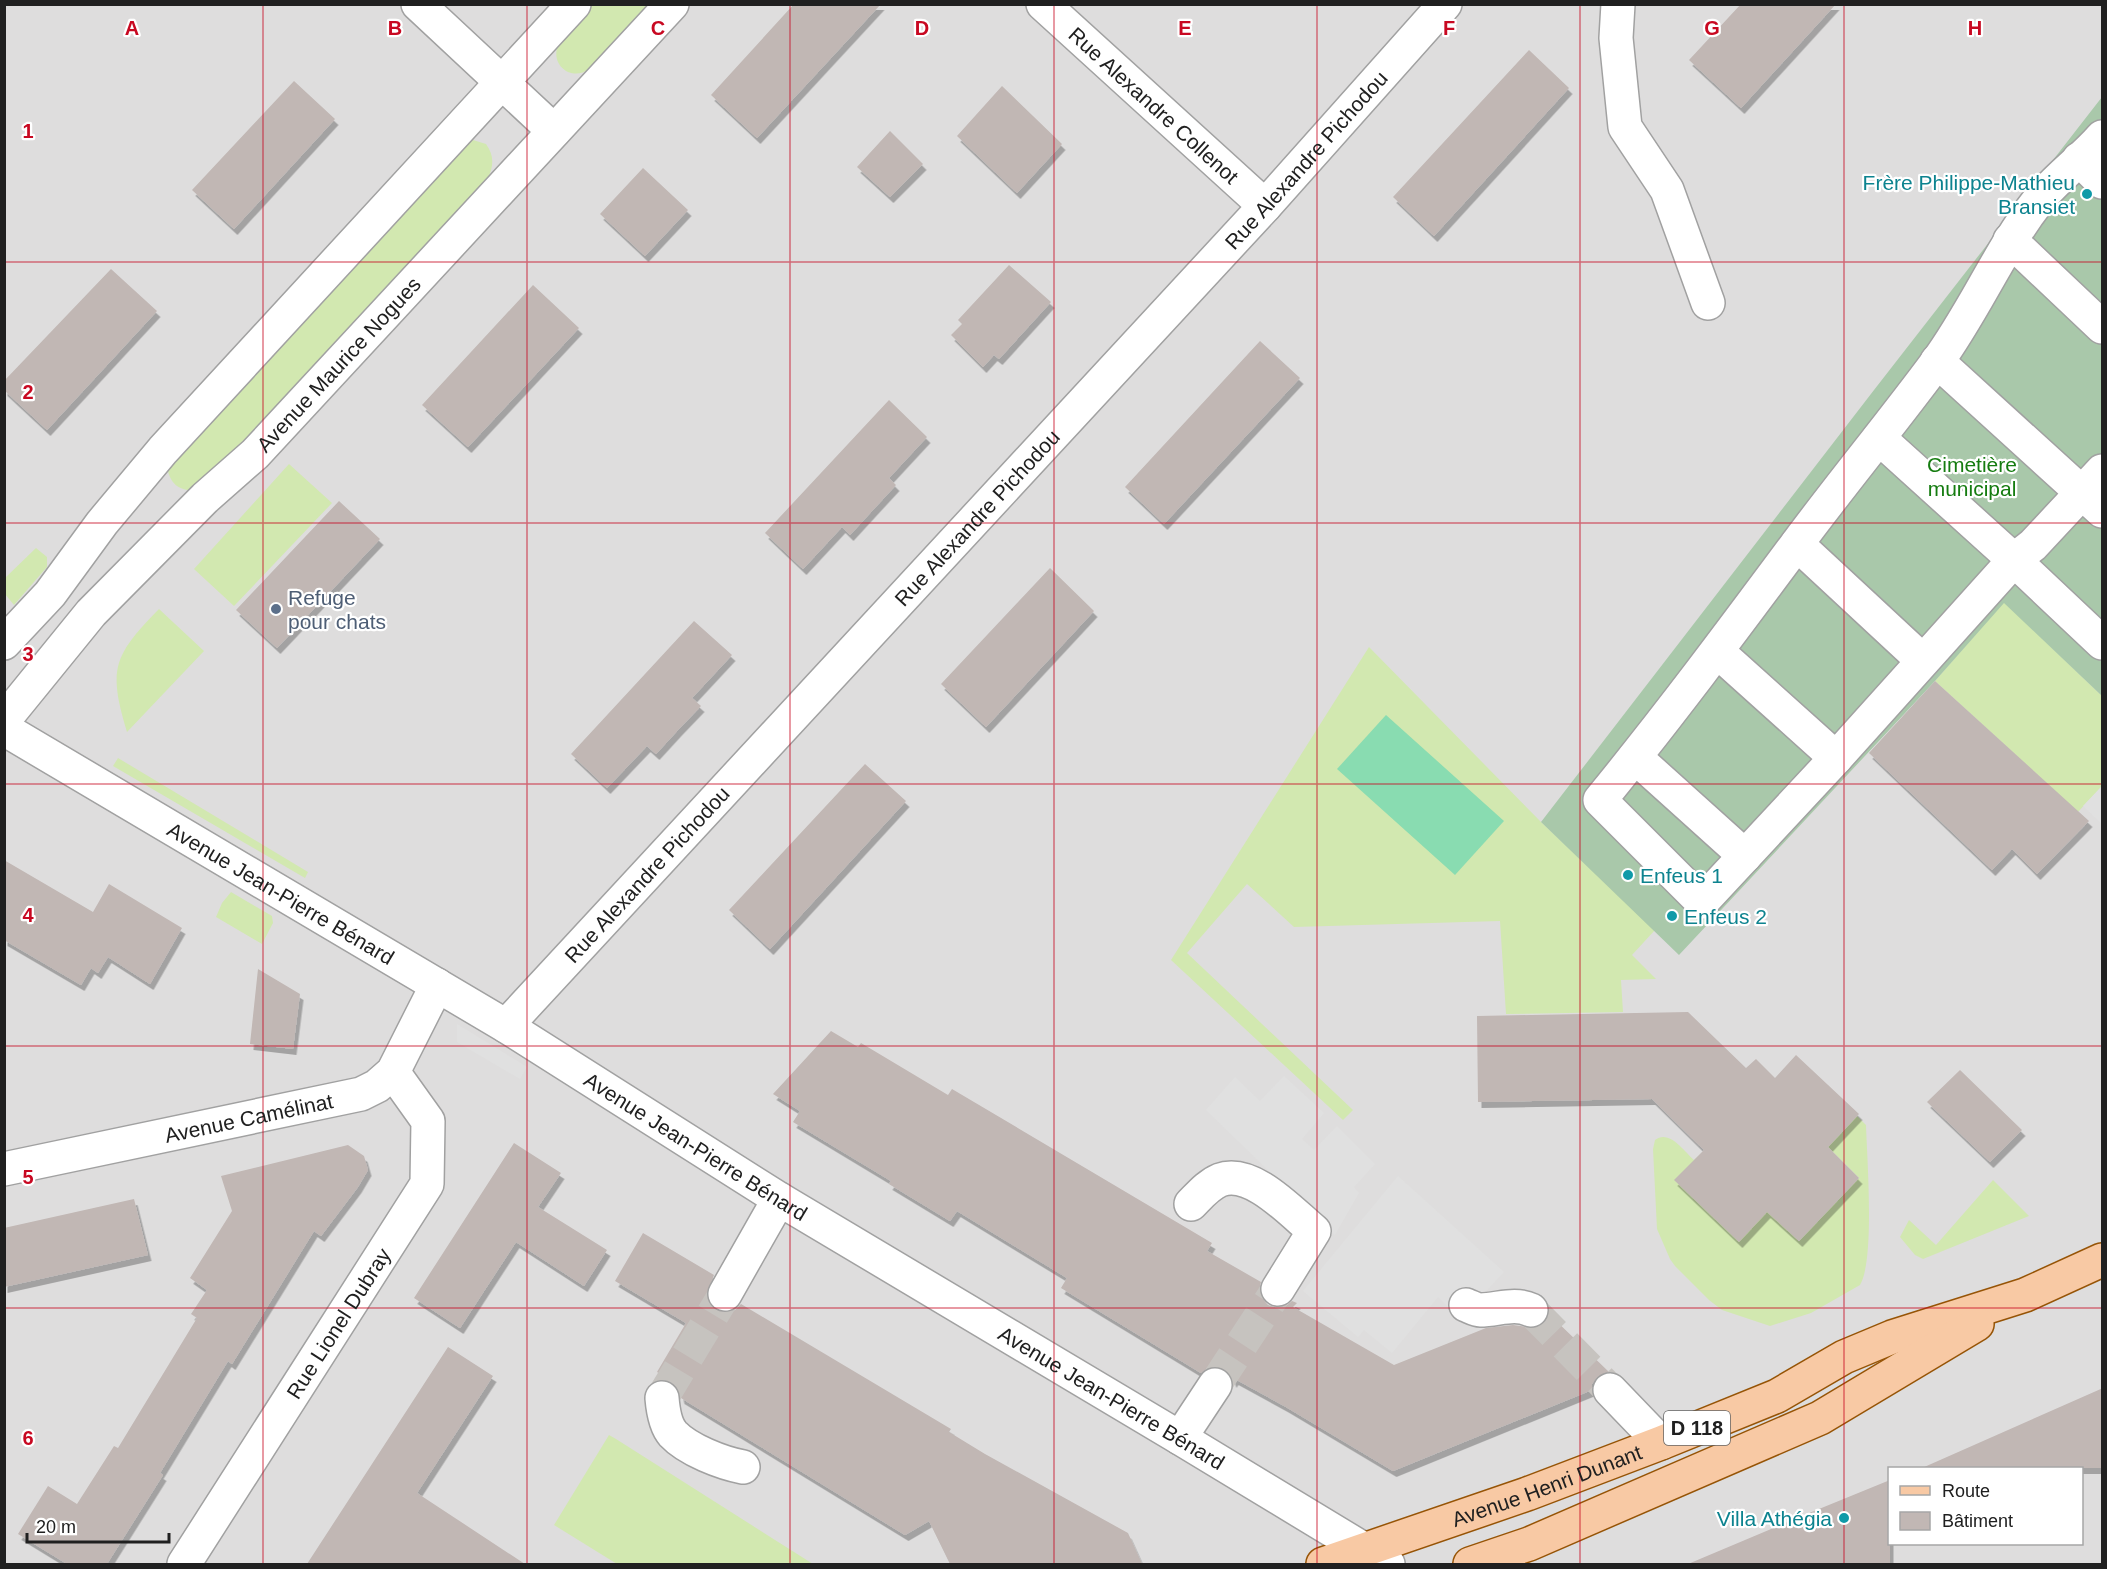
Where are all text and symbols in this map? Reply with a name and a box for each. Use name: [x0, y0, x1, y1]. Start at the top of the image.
text: A: [125, 17, 139, 39]
text: B: [388, 17, 402, 39]
text: C: [651, 17, 665, 39]
text: D: [915, 17, 929, 39]
text: E: [1178, 17, 1192, 39]
text: F: [1443, 17, 1455, 39]
text: G: [1704, 17, 1720, 39]
text: H: [1968, 17, 1982, 39]
street label: Rue Alexandre Collenot: [1065, 22, 1243, 188]
street label: Rue Alexandre Pichodou: [1220, 66, 1392, 253]
text: 1: [22, 120, 34, 142]
place label: Frère Philippe-Mathieu Bransiet: [1863, 171, 2075, 218]
marker: Frère Philippe-Mathieu Bransiet: [2080, 187, 2094, 201]
street label: Avenue Maurice Nogues: [252, 272, 425, 456]
text: 2: [22, 381, 34, 403]
street label: Rue Alexandre Pichodou: [890, 425, 1064, 610]
park label: Cimetière municipal: [1927, 453, 2017, 500]
place label: Refuge pour chats: [288, 586, 386, 633]
marker: Refuge pour chats: [269, 602, 283, 616]
text: 3: [22, 643, 34, 665]
street label: Rue Alexandre Pichodou: [560, 781, 734, 967]
street label: Avenue Jean-Pierre Bénard: [164, 817, 398, 969]
place label: Enfeus 1: [1640, 864, 1723, 887]
marker: Enfeus 1: [1621, 868, 1635, 882]
text: 4: [22, 904, 34, 926]
place label: Enfeus 2: [1684, 905, 1767, 928]
marker: Enfeus 2: [1665, 909, 1679, 923]
street label: Avenue Jean-Pierre Bénard: [580, 1067, 812, 1225]
street label: Avenue Camélinat: [162, 1089, 335, 1146]
text: 5: [22, 1166, 34, 1188]
street label: Rue Lionel Dubray: [282, 1243, 395, 1403]
street label: Avenue Jean-Pierre Bénard: [995, 1321, 1229, 1474]
road number: D 118: [1664, 1411, 1730, 1445]
text: 6: [22, 1427, 34, 1449]
street label: Avenue Henri Dunant: [1449, 1440, 1645, 1531]
legend: [1888, 1467, 2083, 1545]
text: Route: [1942, 1481, 1990, 1501]
scale bar: [27, 1506, 170, 1544]
place label: Villa Athégia: [1717, 1507, 1832, 1530]
marker: Villa Athégia: [1837, 1511, 1851, 1525]
text: Bâtiment: [1942, 1511, 2013, 1531]
text: 20 m: [36, 1517, 76, 1537]

